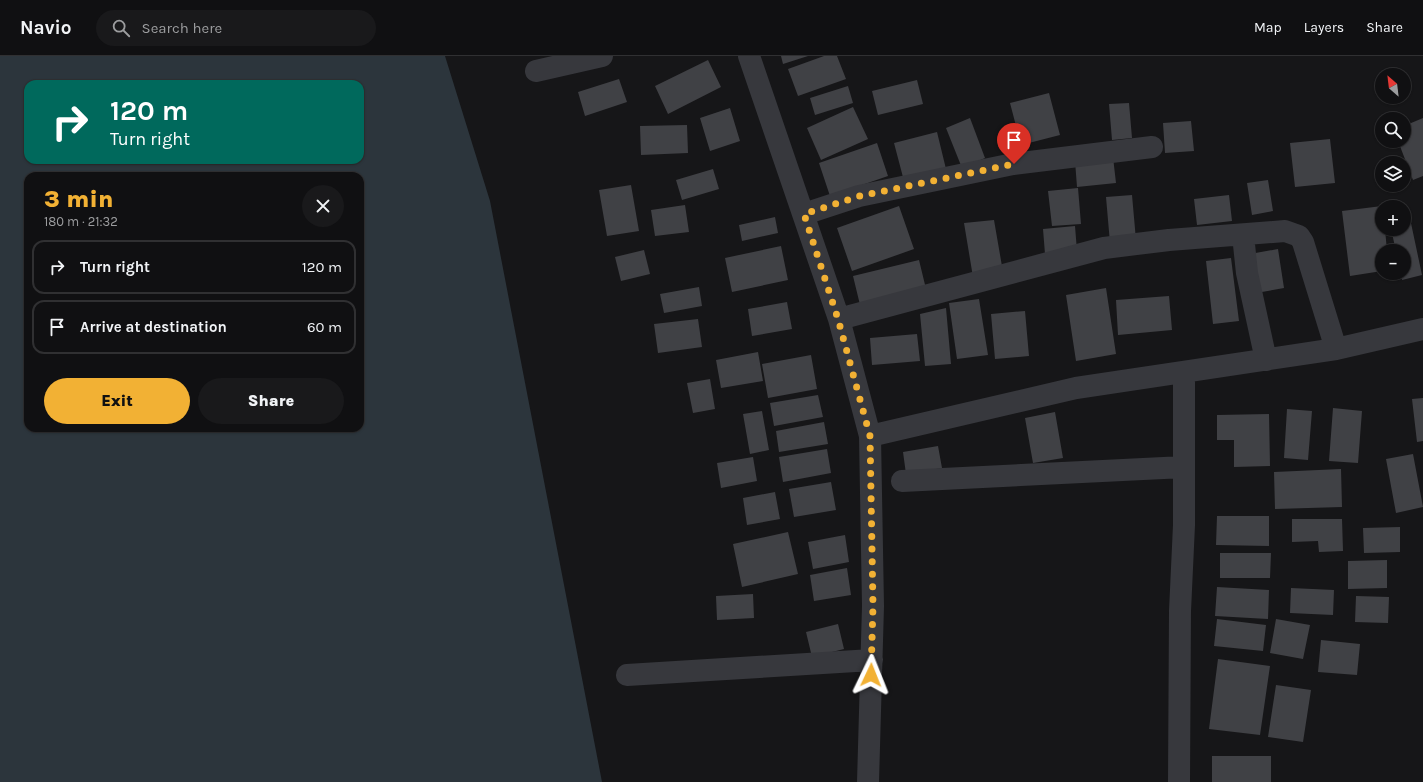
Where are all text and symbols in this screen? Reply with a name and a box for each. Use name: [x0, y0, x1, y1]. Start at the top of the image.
search box: [96, 10, 376, 46]
text: Navio: [20, 17, 72, 39]
icon: search: [110, 17, 132, 39]
text: Search here: [142, 19, 222, 37]
text: Map: [1254, 19, 1282, 36]
text: Layers: [1304, 19, 1344, 36]
text: Share: [1366, 19, 1403, 36]
north arrow: [1375, 68, 1411, 104]
map controls: [1375, 68, 1411, 280]
text: 120 m: [110, 94, 188, 127]
icon: right: [44, 96, 96, 148]
button: search: [1375, 112, 1411, 148]
pin: [997, 123, 1031, 164]
text: Turn right: [110, 128, 190, 150]
icon: arrive: [1003, 129, 1025, 151]
button: layers: [1375, 156, 1411, 192]
text: 3 min: [44, 185, 113, 213]
button: close: [302, 185, 344, 227]
button: +: [1375, 200, 1411, 236]
text: 180 m · 21:32: [44, 214, 118, 229]
button: −: [1375, 244, 1411, 280]
icon: right: [46, 256, 68, 278]
text: Turn right: [80, 258, 150, 276]
text: 120 m: [302, 258, 342, 276]
icon: arrive: [46, 316, 68, 338]
text: Arrive at destination: [80, 318, 227, 336]
text: 60 m: [307, 318, 342, 336]
button: Exit: [44, 378, 190, 424]
button: Share: [198, 378, 344, 424]
position arrow: [850, 654, 892, 696]

